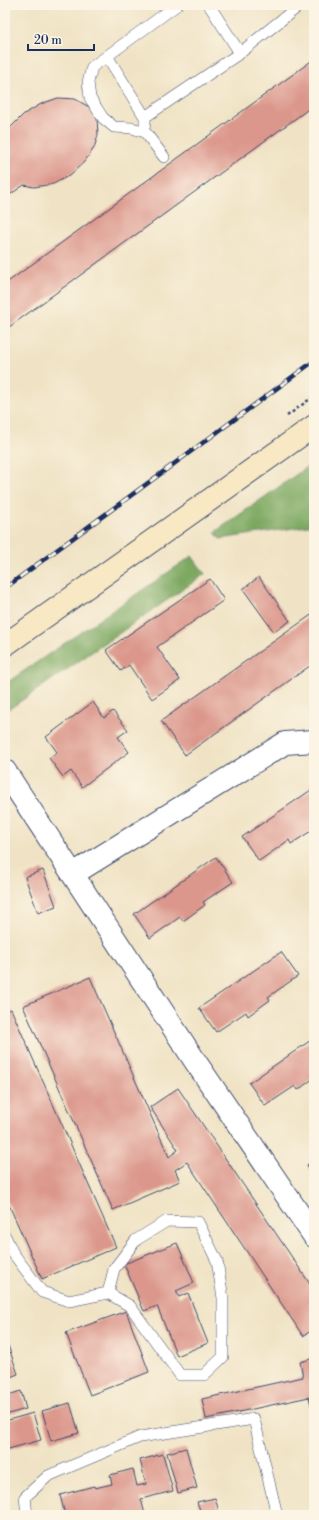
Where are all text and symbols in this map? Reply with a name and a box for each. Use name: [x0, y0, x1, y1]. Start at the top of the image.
scale bar: [28, 26, 94, 52]
text: 20 m: [34, 33, 62, 48]

